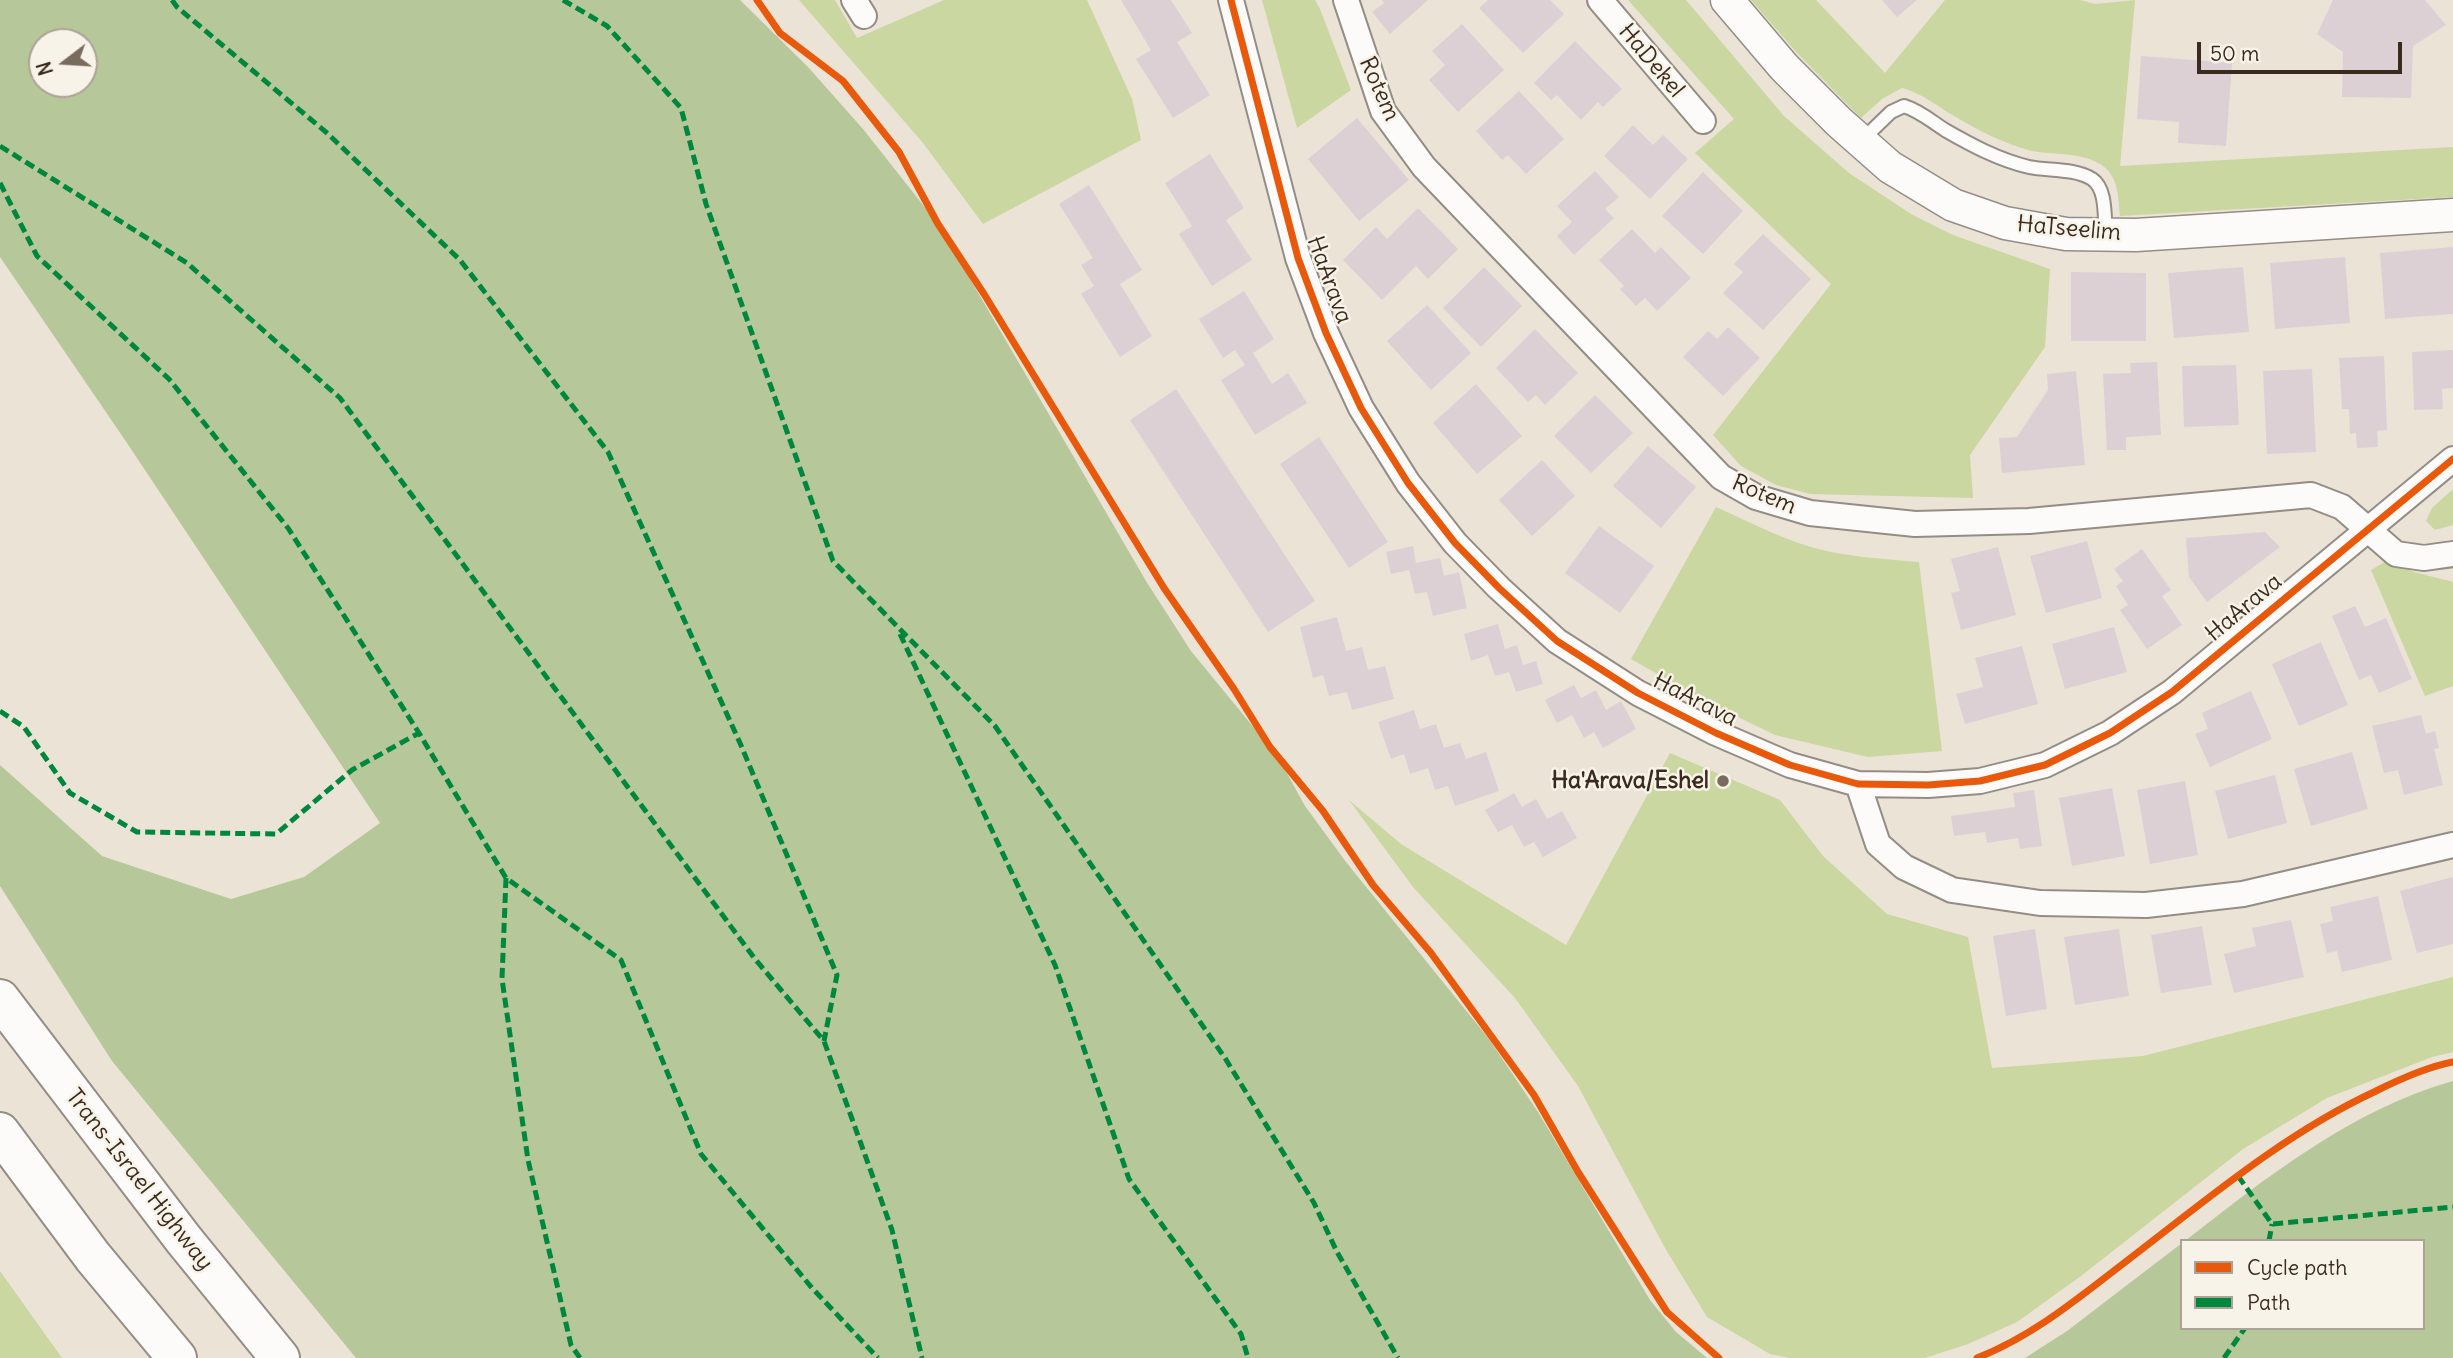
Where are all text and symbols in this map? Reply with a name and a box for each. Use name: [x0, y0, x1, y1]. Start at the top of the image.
street label: HaDekel: [1612, 19, 1690, 103]
north arrow: [28, 28, 98, 98]
scale bar: [2201, 28, 2406, 72]
text: 50 m: [2210, 40, 2259, 67]
street label: Rotem: [1353, 53, 1405, 125]
text: N: [31, 59, 58, 78]
street label: HaTseelim: [2016, 211, 2122, 247]
street label: HaArava: [1300, 233, 1358, 327]
street label: Rotem: [1728, 469, 1800, 521]
street label: HaArava: [2200, 568, 2288, 648]
street label: HaArava: [1648, 667, 1742, 733]
place label: Ha'Arava/Eshel: [1551, 767, 1709, 795]
marker: Ha'Arava/Eshel: [1715, 773, 1731, 789]
street label: Trans-Israel Highway: [60, 1084, 218, 1276]
legend: [2180, 1239, 2425, 1330]
text: Cycle path: [2247, 1254, 2347, 1281]
text: Path: [2247, 1289, 2290, 1316]

